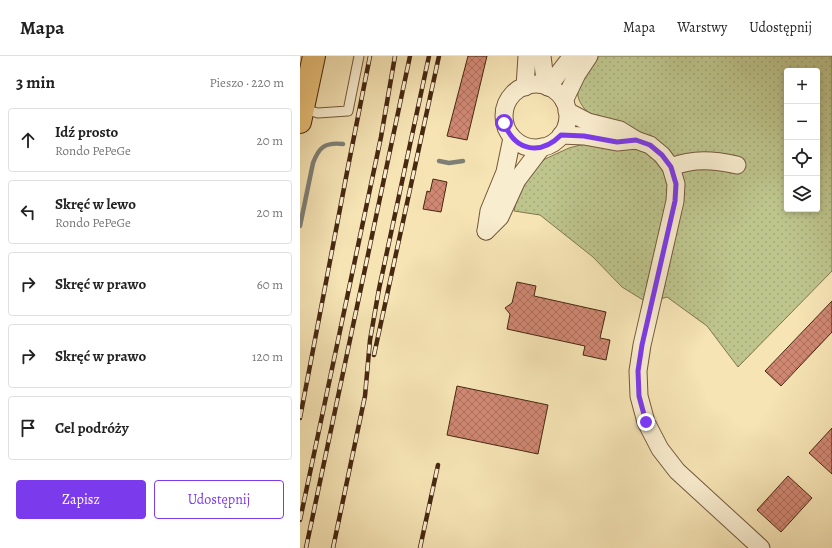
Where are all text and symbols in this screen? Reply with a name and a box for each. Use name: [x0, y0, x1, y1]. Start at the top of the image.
text: Mapa: [20, 15, 64, 41]
text: Mapa: [623, 18, 655, 37]
text: Warstwy: [677, 18, 727, 37]
text: Udostępnij: [749, 18, 812, 37]
map controls: [784, 68, 820, 212]
button: +: [784, 68, 820, 104]
text: 3 min: [16, 71, 55, 94]
text: Pieszo · 220 m: [209, 74, 284, 91]
button: −: [784, 104, 820, 140]
route start: [495, 114, 513, 132]
text: Idź prosto: [55, 122, 118, 142]
icon: ahead: [17, 129, 39, 151]
text: 20 m: [257, 132, 283, 149]
button: locate: [784, 140, 820, 176]
text: Rondo PePeGe: [55, 142, 131, 159]
button: layers: [784, 176, 820, 212]
text: Skręć w lewo: [55, 194, 136, 214]
icon: left: [17, 201, 39, 223]
text: 20 m: [257, 204, 283, 221]
text: Rondo PePeGe: [55, 214, 131, 231]
icon: right: [17, 273, 39, 295]
text: Skręć w prawo: [55, 274, 146, 294]
text: 60 m: [257, 276, 283, 293]
icon: right: [17, 345, 39, 367]
text: Skręć w prawo: [55, 346, 146, 366]
text: 120 m: [252, 348, 283, 365]
route end: [637, 413, 655, 431]
icon: arrive: [17, 417, 39, 439]
text: Cel podróży: [55, 418, 129, 438]
button: Zapisz: [16, 480, 146, 519]
button: Udostępnij: [154, 480, 284, 519]

